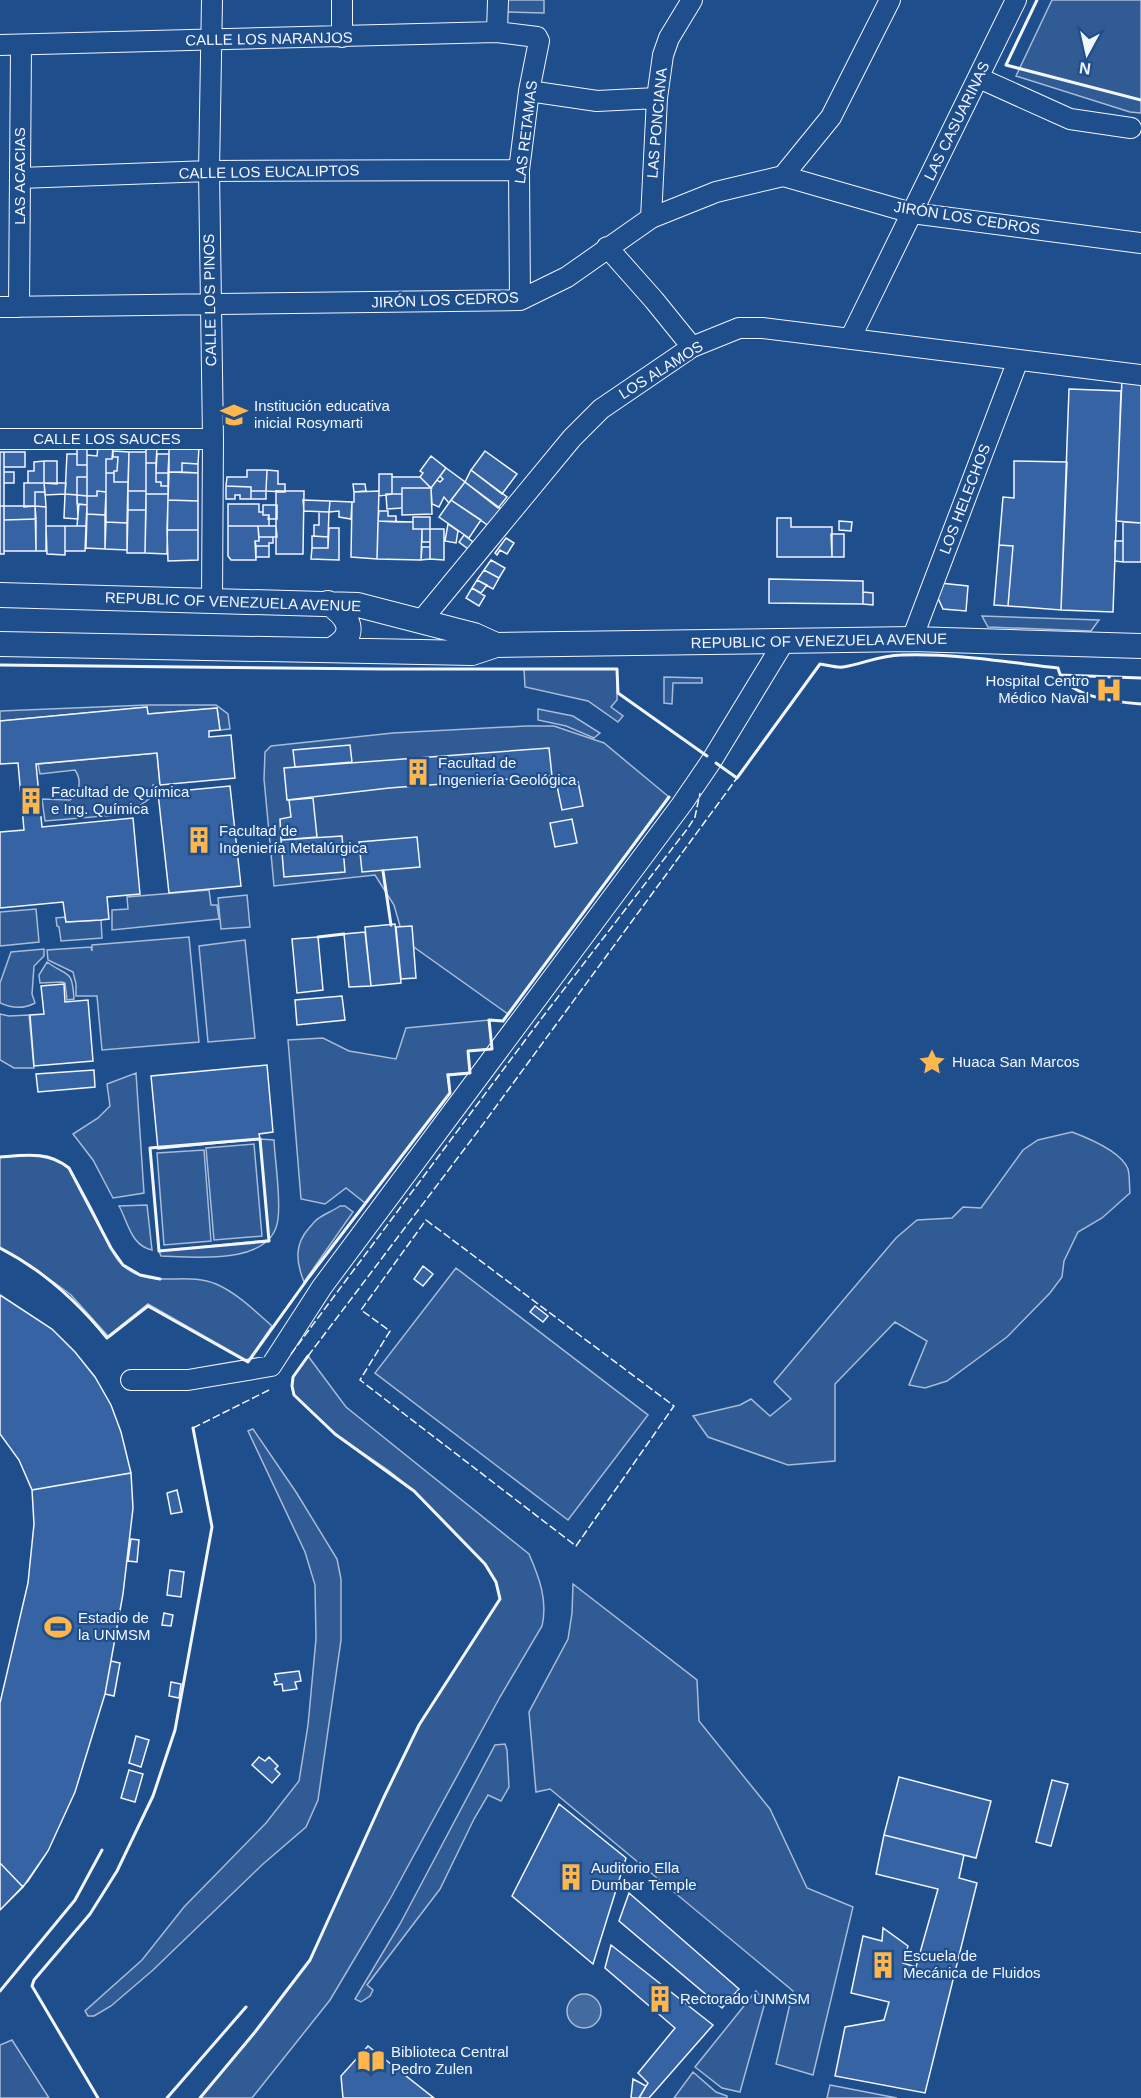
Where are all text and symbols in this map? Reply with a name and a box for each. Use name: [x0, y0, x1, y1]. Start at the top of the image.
north arrow: [1057, 24, 1117, 84]
street label: CALLE LOS NARANJOS: [185, 29, 353, 48]
street label: LAS CASUARINAS: [920, 59, 993, 183]
text: N: [1078, 59, 1092, 78]
street label: LAS PONCIANA: [643, 67, 670, 179]
street label: LAS RETAMAS: [511, 79, 540, 185]
street label: LAS ACACIAS: [11, 127, 28, 225]
street label: CALLE LOS EUCALIPTOS: [179, 161, 359, 182]
street label: JIRÓN LOS CEDROS: [893, 198, 1041, 237]
street label: CALLE LOS PINOS: [200, 234, 219, 366]
street label: JIRÓN LOS CEDROS: [371, 288, 519, 311]
street label: LOS ALAMOS: [616, 337, 706, 402]
place label: Institución educativa inicial Rosymarti: [254, 397, 391, 431]
school or university icon: Institución educativa inicial Rosymarti: [219, 400, 249, 430]
street label: CALLE LOS SAUCES: [33, 430, 181, 447]
street label: LOS HELECHOS: [936, 441, 993, 556]
street label: REPUBLIC OF VENEZUELA AVENUE: [105, 589, 361, 614]
street label: REPUBLIC OF VENEZUELA AVENUE: [691, 630, 947, 651]
place label: Hospital Centro Médico Naval: [986, 672, 1089, 706]
hospital icon: Hospital Centro Médico Naval: [1094, 675, 1124, 705]
place label: Facultad de Ingeniería Geológica: [438, 754, 577, 788]
building icon: Facultad de Ingeniería Geológica: [403, 757, 433, 787]
place label: Facultad de Química e Ing. Química: [51, 783, 190, 817]
building icon: Facultad de Química e Ing. Química: [16, 786, 46, 816]
place label: Facultad de Ingeniería Metalúrgica: [219, 822, 368, 856]
building icon: Facultad de Ingeniería Metalúrgica: [184, 825, 214, 855]
place icon: Huaca San Marcos: [917, 1047, 947, 1077]
place label: Huaca San Marcos: [952, 1053, 1080, 1070]
place label: Estadio de la UNMSM: [78, 1609, 151, 1643]
sports icon: Estadio de la UNMSM: [43, 1612, 73, 1642]
place label: Auditorio Ella Dumbar Temple: [591, 1859, 697, 1893]
building icon: Auditorio Ella Dumbar Temple: [556, 1862, 586, 1892]
place label: Escuela de Mecánica de Fluidos: [903, 1947, 1041, 1981]
building icon: Escuela de Mecánica de Fluidos: [868, 1950, 898, 1980]
building icon: Rectorado UNMSM: [645, 1984, 675, 2014]
place label: Rectorado UNMSM: [680, 1990, 810, 2007]
place label: Biblioteca Central Pedro Zulen: [391, 2043, 509, 2077]
library icon: Biblioteca Central Pedro Zulen: [356, 2046, 386, 2076]

